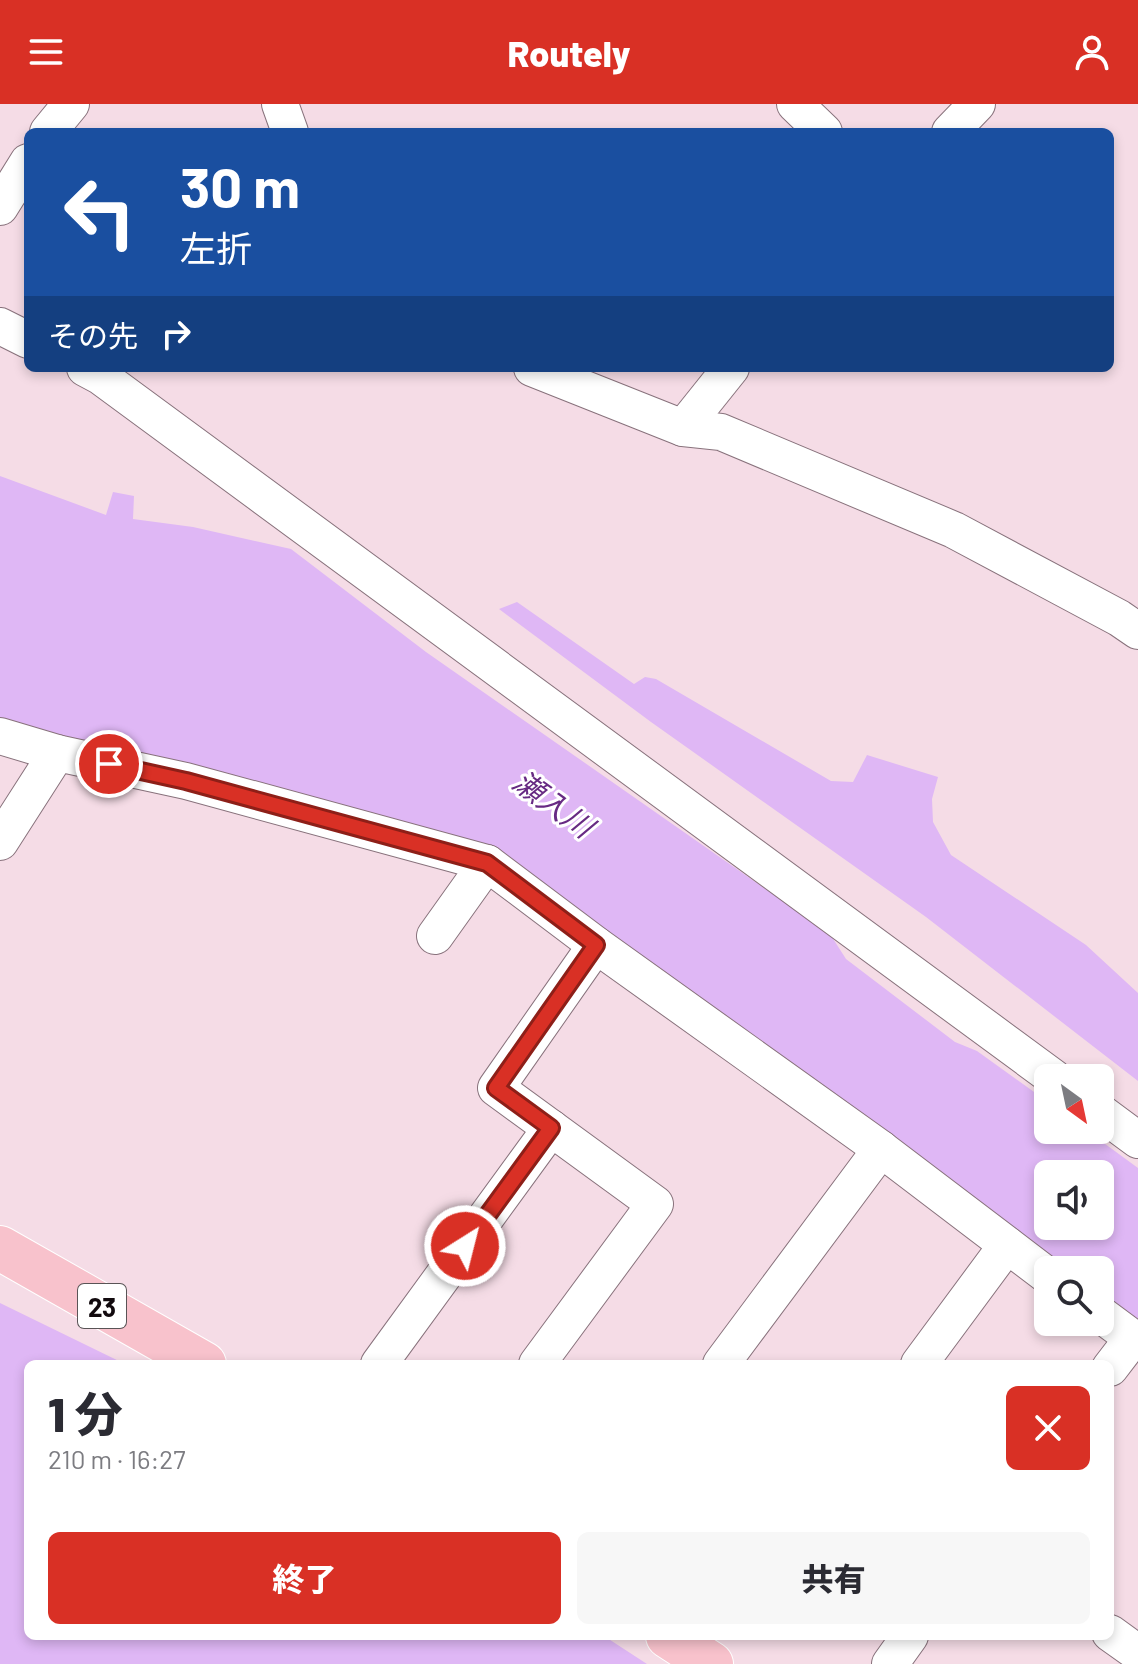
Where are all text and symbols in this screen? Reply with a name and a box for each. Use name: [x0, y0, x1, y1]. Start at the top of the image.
icon: menu: [24, 30, 68, 74]
icon: person: [1070, 30, 1114, 74]
text: Routely: [508, 31, 630, 74]
text: 30 m: [180, 152, 300, 219]
icon: left: [48, 160, 152, 264]
text: 左折: [180, 226, 252, 269]
icon: right: [154, 312, 198, 356]
text: その先: [48, 317, 138, 353]
pin: [75, 730, 143, 798]
icon: arrive: [87, 742, 131, 786]
water label: 瀬入川: [507, 762, 603, 846]
north arrow: [1034, 1064, 1114, 1144]
map controls: [1034, 1064, 1114, 1336]
button: sound: [1034, 1160, 1114, 1240]
position arrow: [423, 1204, 507, 1288]
button: search: [1034, 1256, 1114, 1336]
road number: 23: [78, 1284, 126, 1328]
text: 1 分: [48, 1384, 123, 1442]
button: close: [1006, 1386, 1090, 1470]
text: 210 m · 16:27: [48, 1443, 185, 1474]
button: 終了: [48, 1532, 561, 1624]
button: 共有: [577, 1532, 1090, 1624]

